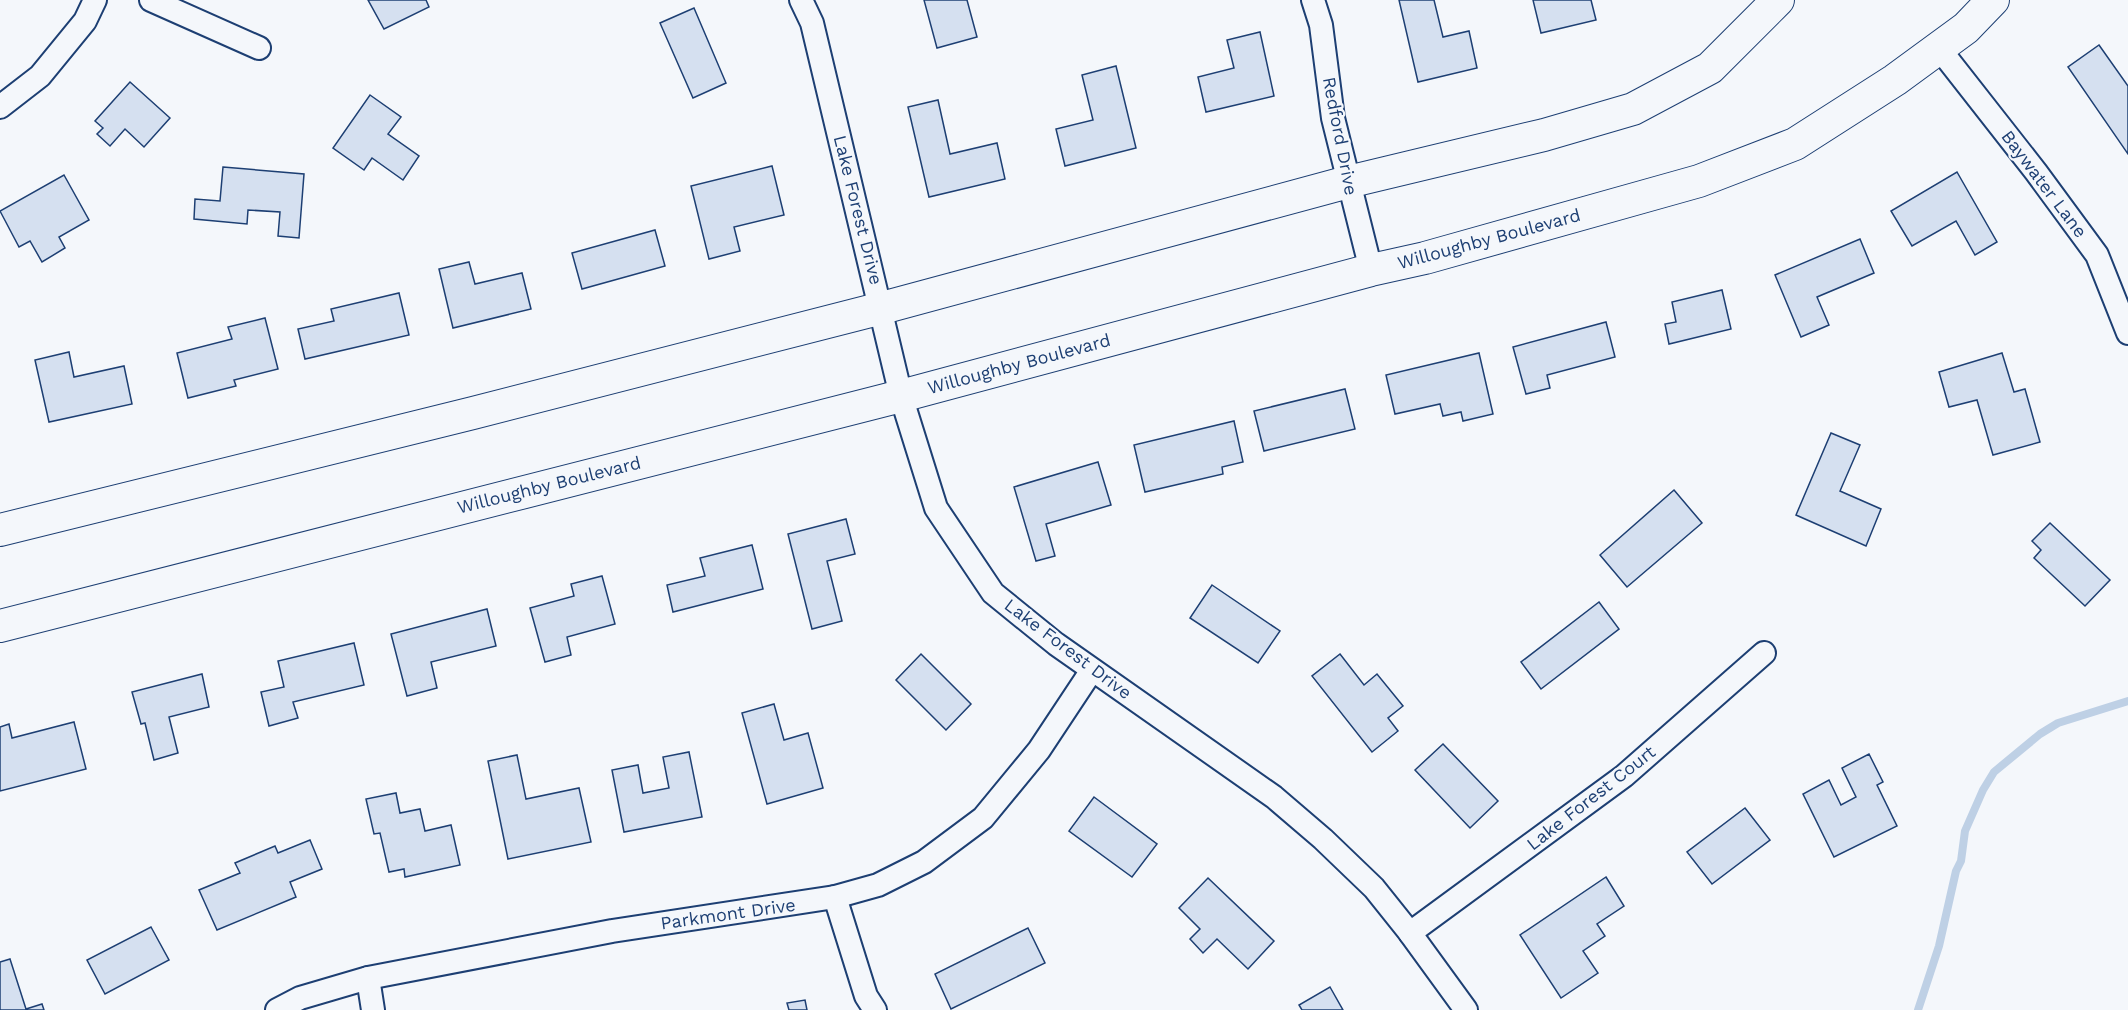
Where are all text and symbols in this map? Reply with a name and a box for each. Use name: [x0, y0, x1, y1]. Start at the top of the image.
street label: Redford Drive: [1319, 75, 1362, 197]
street label: Baywater Lane: [1997, 126, 2092, 241]
street label: Lake Forest Drive: [830, 133, 887, 287]
street label: Willoughby Boulevard: [1395, 204, 1583, 273]
street label: Willoughby Boulevard: [925, 329, 1113, 398]
street label: Willoughby Boulevard: [455, 452, 643, 518]
street label: Lake Forest Drive: [1001, 594, 1136, 703]
street label: Lake Forest Court: [1522, 741, 1660, 854]
street label: Parkmont Drive: [659, 894, 797, 933]

